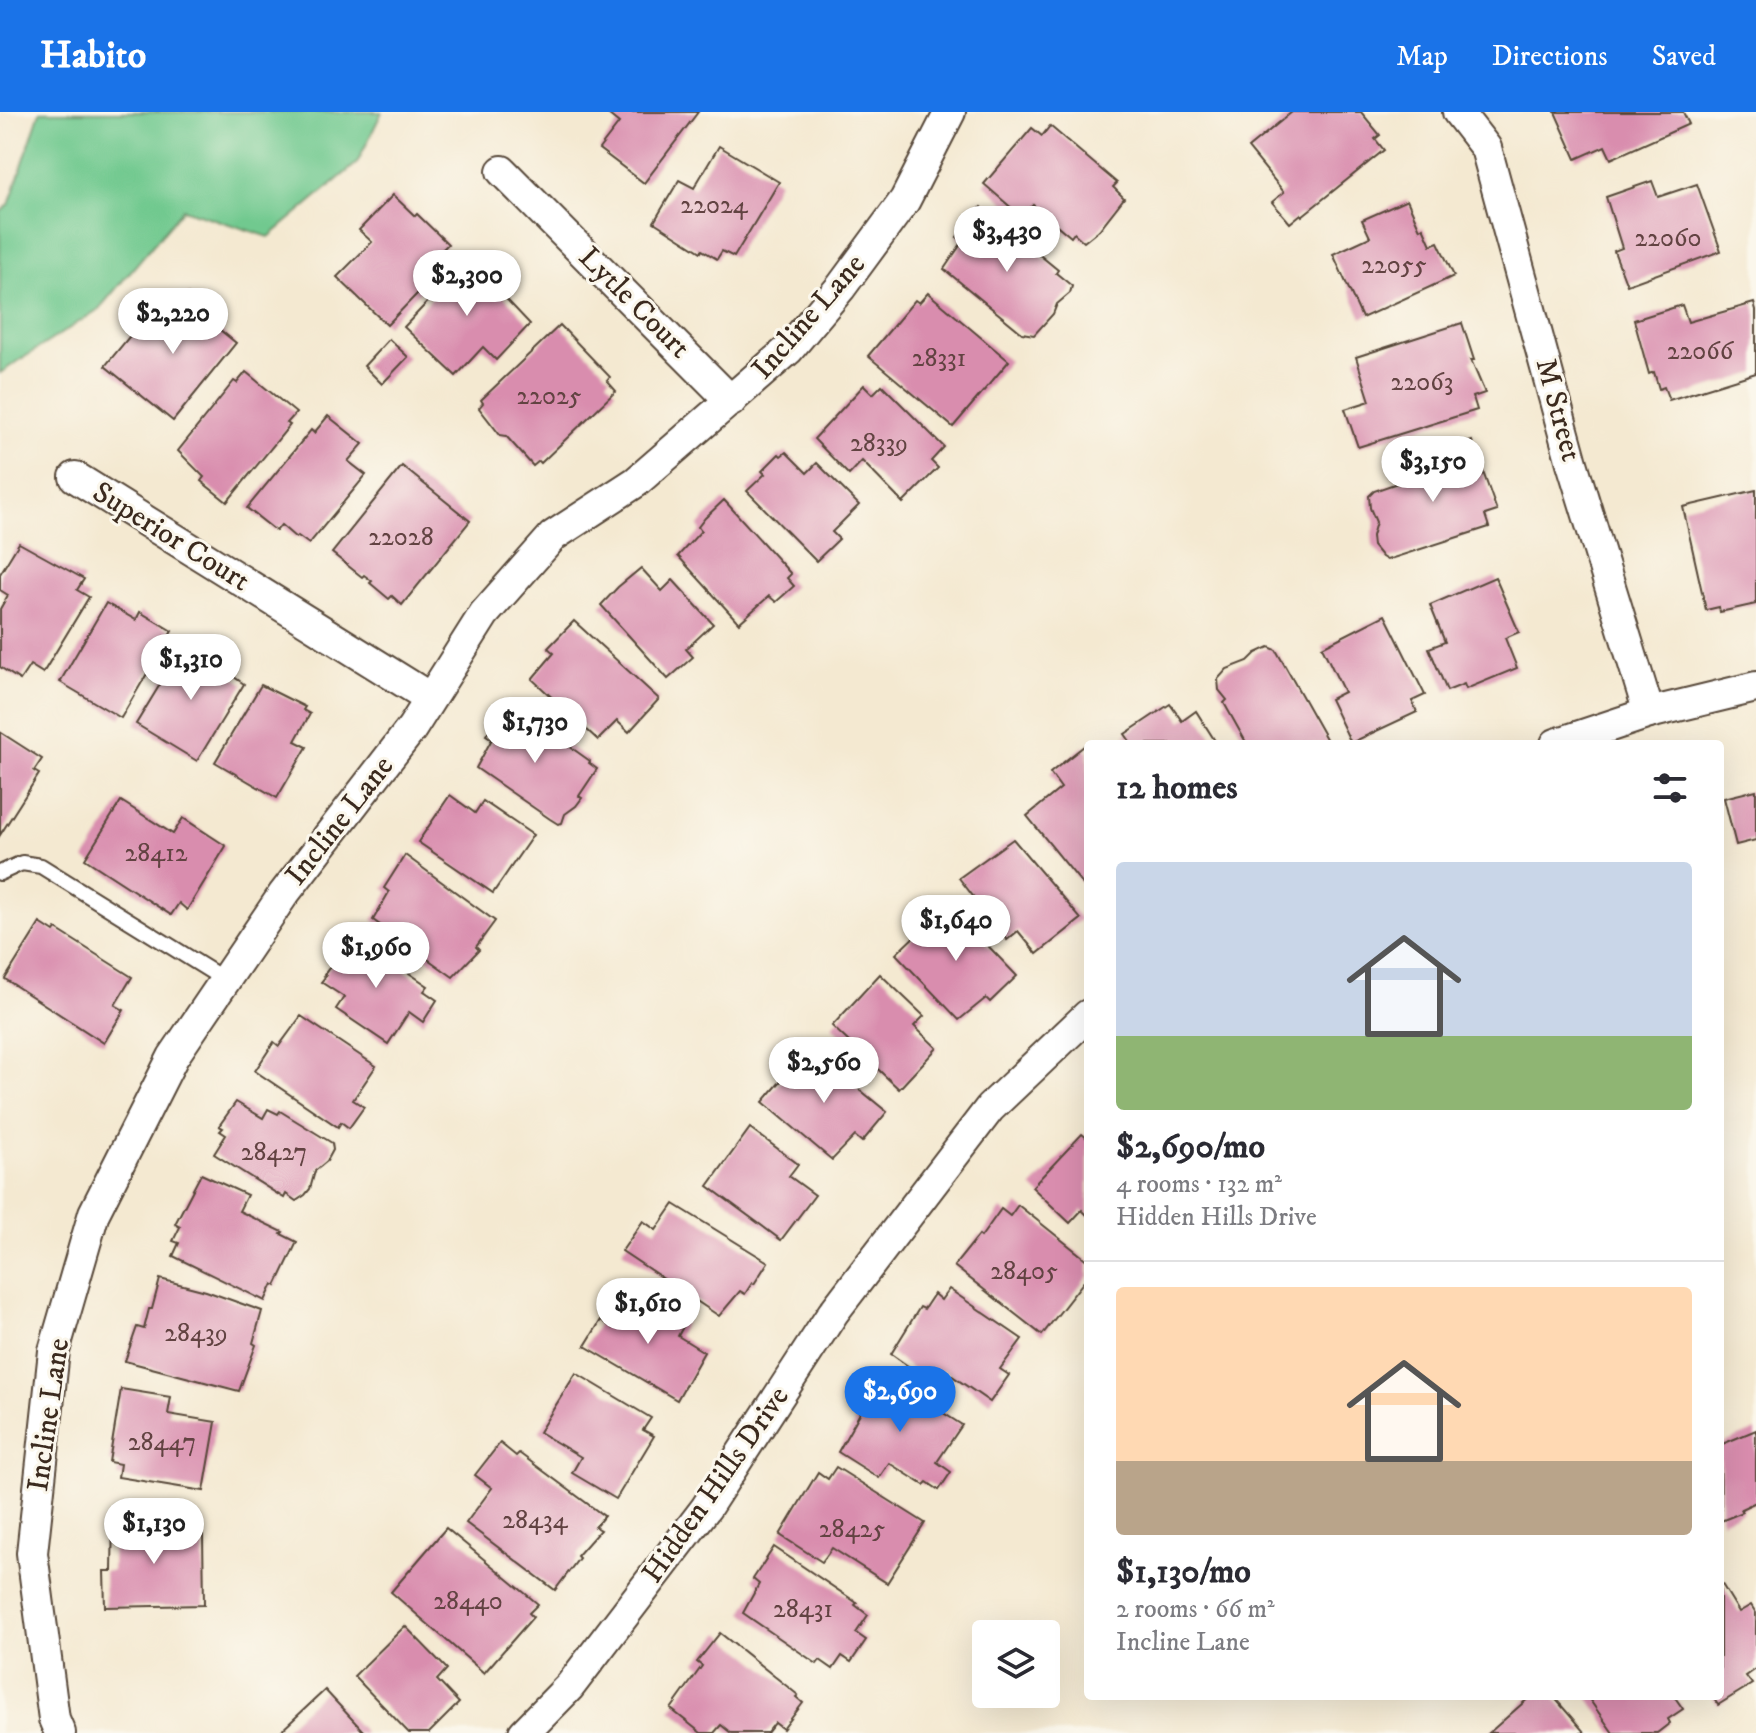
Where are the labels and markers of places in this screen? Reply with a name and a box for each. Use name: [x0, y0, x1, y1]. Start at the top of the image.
pin: $3,430: [942, 206, 1072, 274]
pin: $2,300: [402, 250, 532, 318]
pin: $2,220: [108, 288, 238, 356]
pin: $3,150: [1368, 436, 1498, 504]
pin: $1,310: [126, 634, 256, 702]
pin: $1,730: [470, 697, 600, 765]
pin: $1,640: [891, 895, 1021, 963]
pin: $1,960: [311, 922, 441, 990]
pin: $2,560: [759, 1037, 889, 1105]
pin: $1,610: [583, 1278, 713, 1346]
pin: $2,690: [835, 1366, 965, 1434]
pin: $1,130: [89, 1498, 219, 1566]

